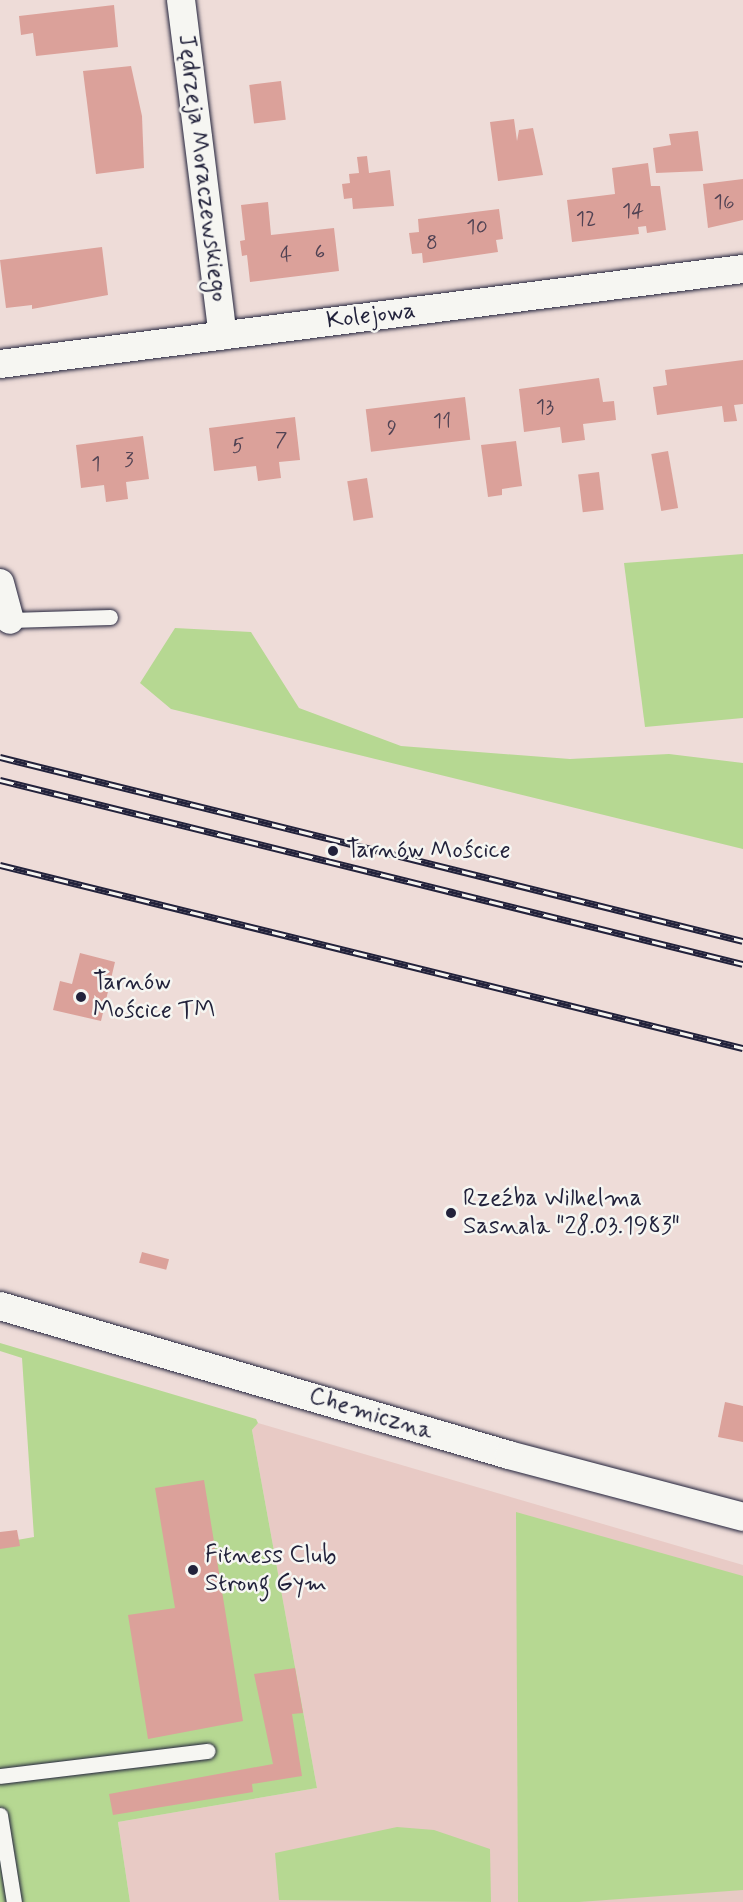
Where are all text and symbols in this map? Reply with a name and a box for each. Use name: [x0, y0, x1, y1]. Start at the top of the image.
street label: Jędrzeja Moraczewskiego: [172, 40, 232, 296]
house number: 16: [714, 189, 734, 215]
house number: 14: [622, 198, 644, 224]
house number: 12: [576, 206, 596, 232]
house number: 10: [466, 214, 488, 240]
house number: 8: [426, 230, 438, 256]
house number: 6: [315, 239, 325, 265]
house number: 4: [280, 242, 292, 268]
street label: Kolejowa: [325, 296, 417, 336]
house number: 13: [536, 394, 554, 420]
house number: 11: [433, 408, 451, 434]
house number: 9: [387, 415, 397, 441]
house number: 7: [275, 427, 287, 453]
house number: 5: [232, 433, 244, 459]
house number: 3: [124, 447, 134, 473]
house number: 1: [91, 451, 101, 477]
place label: Tarnów Mościce: [346, 837, 509, 865]
marker: Tarnów Mościce: [324, 842, 342, 860]
place label: Tarnów Mościce TM: [93, 969, 215, 1025]
marker: Tarnów Mościce TM: [74, 990, 88, 1004]
place label: Rzeźba Wilhelma Sasnala "28.03.1983": [463, 1185, 680, 1241]
marker: Rzeźba Wilhelma Sasnala "28.03.1983": [444, 1206, 458, 1220]
street label: Chemiczna: [305, 1381, 437, 1447]
place label: Fitness Club Strong Gym: [205, 1542, 336, 1598]
marker: Fitness Club Strong Gym: [186, 1563, 200, 1577]

